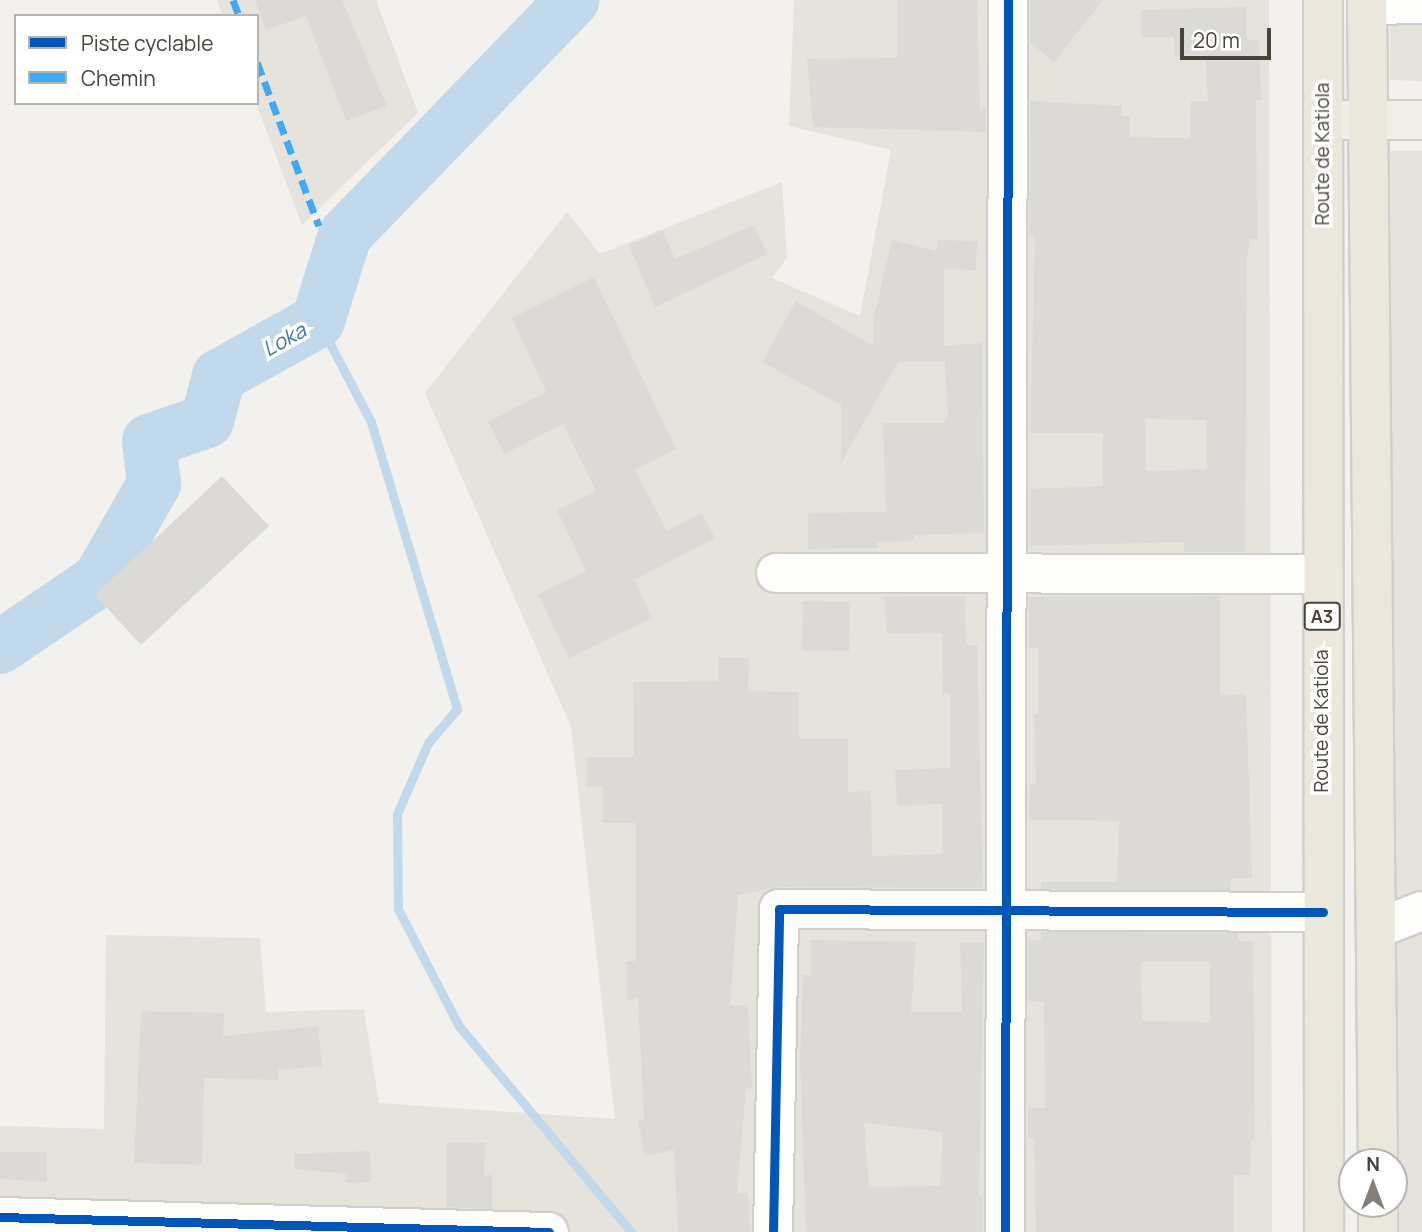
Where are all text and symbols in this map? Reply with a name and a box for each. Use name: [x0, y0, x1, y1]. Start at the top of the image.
legend: [14, 14, 259, 105]
scale bar: [1184, 14, 1275, 58]
text: 20 m: [1193, 26, 1240, 54]
text: Piste cyclable: [81, 29, 213, 57]
text: Chemin: [81, 64, 156, 92]
street label: Route de Katiola: [1312, 83, 1334, 225]
water label: Loka: [258, 317, 310, 361]
road number: A3: [1303, 602, 1341, 630]
street label: Route de Katiola: [1311, 650, 1333, 792]
north arrow: [1338, 1148, 1408, 1218]
text: N: [1366, 1151, 1380, 1177]

